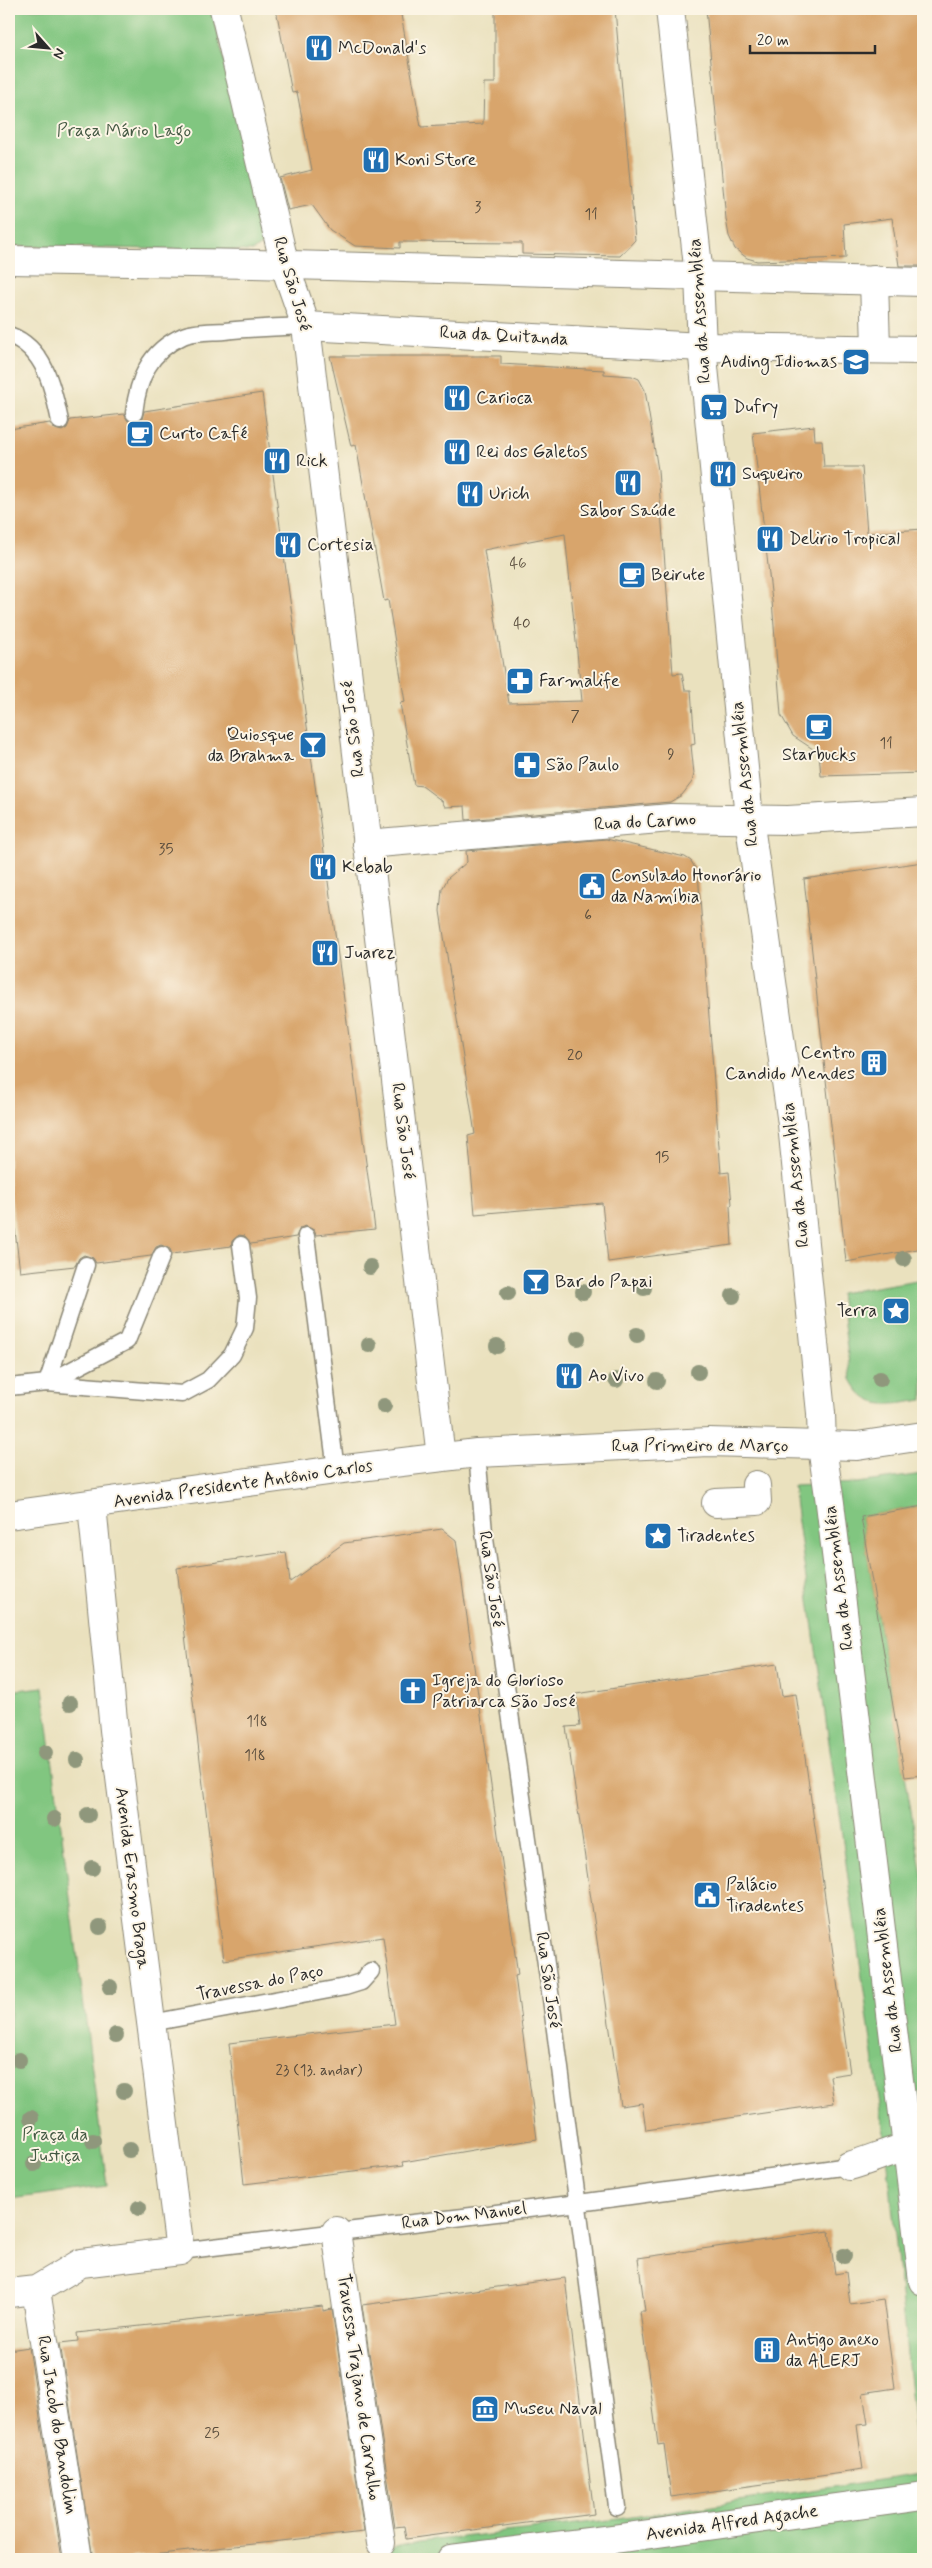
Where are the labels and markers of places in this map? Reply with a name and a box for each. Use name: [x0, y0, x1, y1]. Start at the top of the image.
restaurant icon: McDonald's: [304, 33, 334, 63]
place label: McDonald's: [338, 36, 426, 60]
restaurant icon: Koni Store: [361, 145, 391, 175]
place label: Koni Store: [395, 148, 477, 172]
school or university icon: Auding Idiomas: [841, 347, 871, 377]
place label: Auding Idiomas: [720, 350, 837, 375]
restaurant icon: Carioca: [442, 383, 472, 413]
place label: Carioca: [476, 386, 533, 410]
supermarket icon: Dufry: [699, 392, 729, 422]
place label: Dufry: [733, 395, 778, 419]
cafe icon: Curto Café: [125, 419, 155, 449]
place label: Curto Café: [159, 422, 247, 446]
restaurant icon: Rei dos Galetos: [442, 437, 472, 467]
place label: Rei dos Galetos: [476, 440, 587, 464]
restaurant icon: Rick: [262, 446, 292, 476]
place label: Rick: [296, 449, 328, 473]
restaurant icon: Suqueiro: [708, 459, 738, 489]
place label: Suqueiro: [742, 462, 803, 486]
restaurant icon: Sabor Saúde: [613, 468, 643, 498]
restaurant icon: Urich: [455, 479, 485, 509]
place label: Urich: [489, 482, 530, 506]
place label: Sabor Saúde: [580, 499, 676, 523]
restaurant icon: Delirio Tropical: [755, 524, 785, 554]
place label: Delirio Tropical: [789, 527, 900, 551]
restaurant icon: Cortesia: [273, 530, 303, 560]
place label: Cortesia: [307, 533, 374, 557]
cafe icon: Beirute: [617, 560, 647, 590]
place label: Beirute: [651, 563, 705, 587]
pharmacy icon: Farmalife: [505, 666, 535, 696]
place label: Farmalife: [539, 669, 620, 693]
cafe icon: Starbucks: [804, 712, 834, 742]
place label: Quiosque da Brahma: [208, 723, 294, 768]
bar icon: Quiosque da Brahma: [298, 730, 328, 760]
place label: Starbucks: [782, 743, 856, 767]
pharmacy icon: São Paulo: [512, 750, 542, 780]
place label: São Paulo: [546, 753, 619, 777]
restaurant icon: Kebab: [308, 852, 338, 882]
place label: Kebab: [342, 855, 393, 879]
place label: Consulado Honorário da Namíbia: [611, 864, 761, 909]
public building icon: Consulado Honorário da Namíbia: [577, 871, 607, 901]
restaurant icon: Juarez: [310, 938, 340, 968]
place label: Juarez: [344, 941, 395, 965]
place label: Centro Candido Mendes: [725, 1041, 855, 1086]
building icon: Centro Candido Mendes: [859, 1048, 889, 1078]
bar icon: Bar do Papai: [521, 1267, 551, 1297]
place label: Bar do Papai: [555, 1270, 652, 1294]
place icon: Terra: [881, 1296, 911, 1326]
place label: Terra: [837, 1299, 877, 1323]
restaurant icon: Ao Vivo: [554, 1361, 584, 1391]
place label: Ao Vivo: [588, 1364, 644, 1388]
place icon: Tiradentes: [643, 1521, 673, 1551]
place label: Tiradentes: [677, 1524, 755, 1548]
place label: Igreja do Glorioso Patriarca São José: [432, 1669, 576, 1714]
church icon: Igreja do Glorioso Patriarca São José: [398, 1676, 428, 1706]
place label: Palácio Tiradentes: [726, 1873, 804, 1918]
public building icon: Palácio Tiradentes: [692, 1880, 722, 1910]
place label: Antigo anexo da ALERJ: [786, 2328, 879, 2373]
building icon: Antigo anexo da ALERJ: [752, 2335, 782, 2365]
museum icon: Museu Naval: [470, 2394, 500, 2424]
place label: Museu Naval: [504, 2397, 602, 2421]

